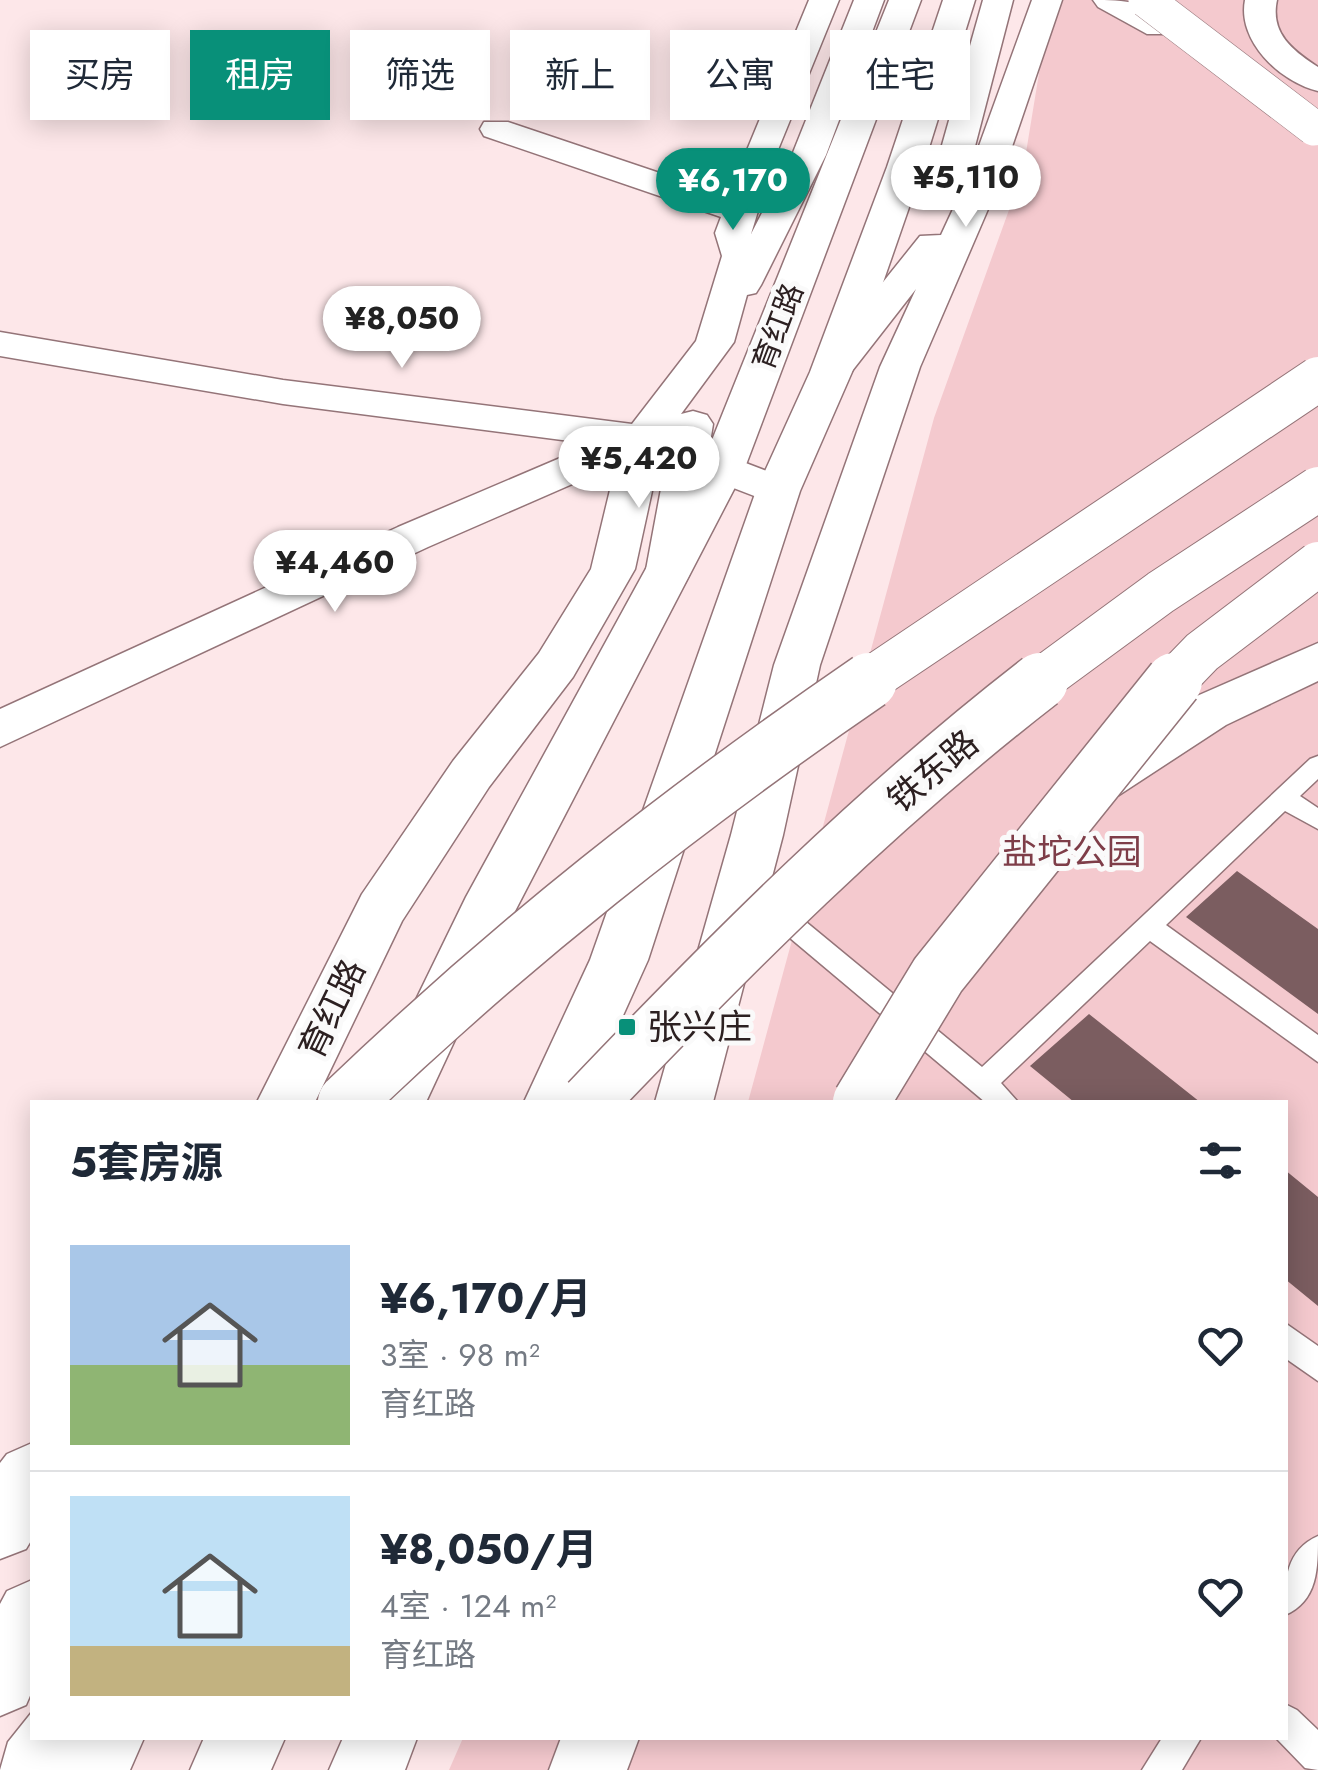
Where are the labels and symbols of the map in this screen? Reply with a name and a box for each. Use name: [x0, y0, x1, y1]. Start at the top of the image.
pin: ¥5,110: [885, 145, 1047, 230]
pin: ¥6,170: [652, 148, 814, 233]
street label: 育红路: [741, 277, 814, 377]
pin: ¥8,050: [321, 286, 483, 371]
pin: ¥5,420: [558, 426, 720, 511]
pin: ¥4,460: [254, 530, 416, 615]
street label: 铁东路: [877, 718, 989, 824]
park label: 盐坨公园: [1002, 827, 1142, 877]
street label: 育红路: [287, 951, 377, 1067]
place label: 张兴庄: [647, 1002, 752, 1052]
marker: 张兴庄: [616, 1016, 638, 1038]

